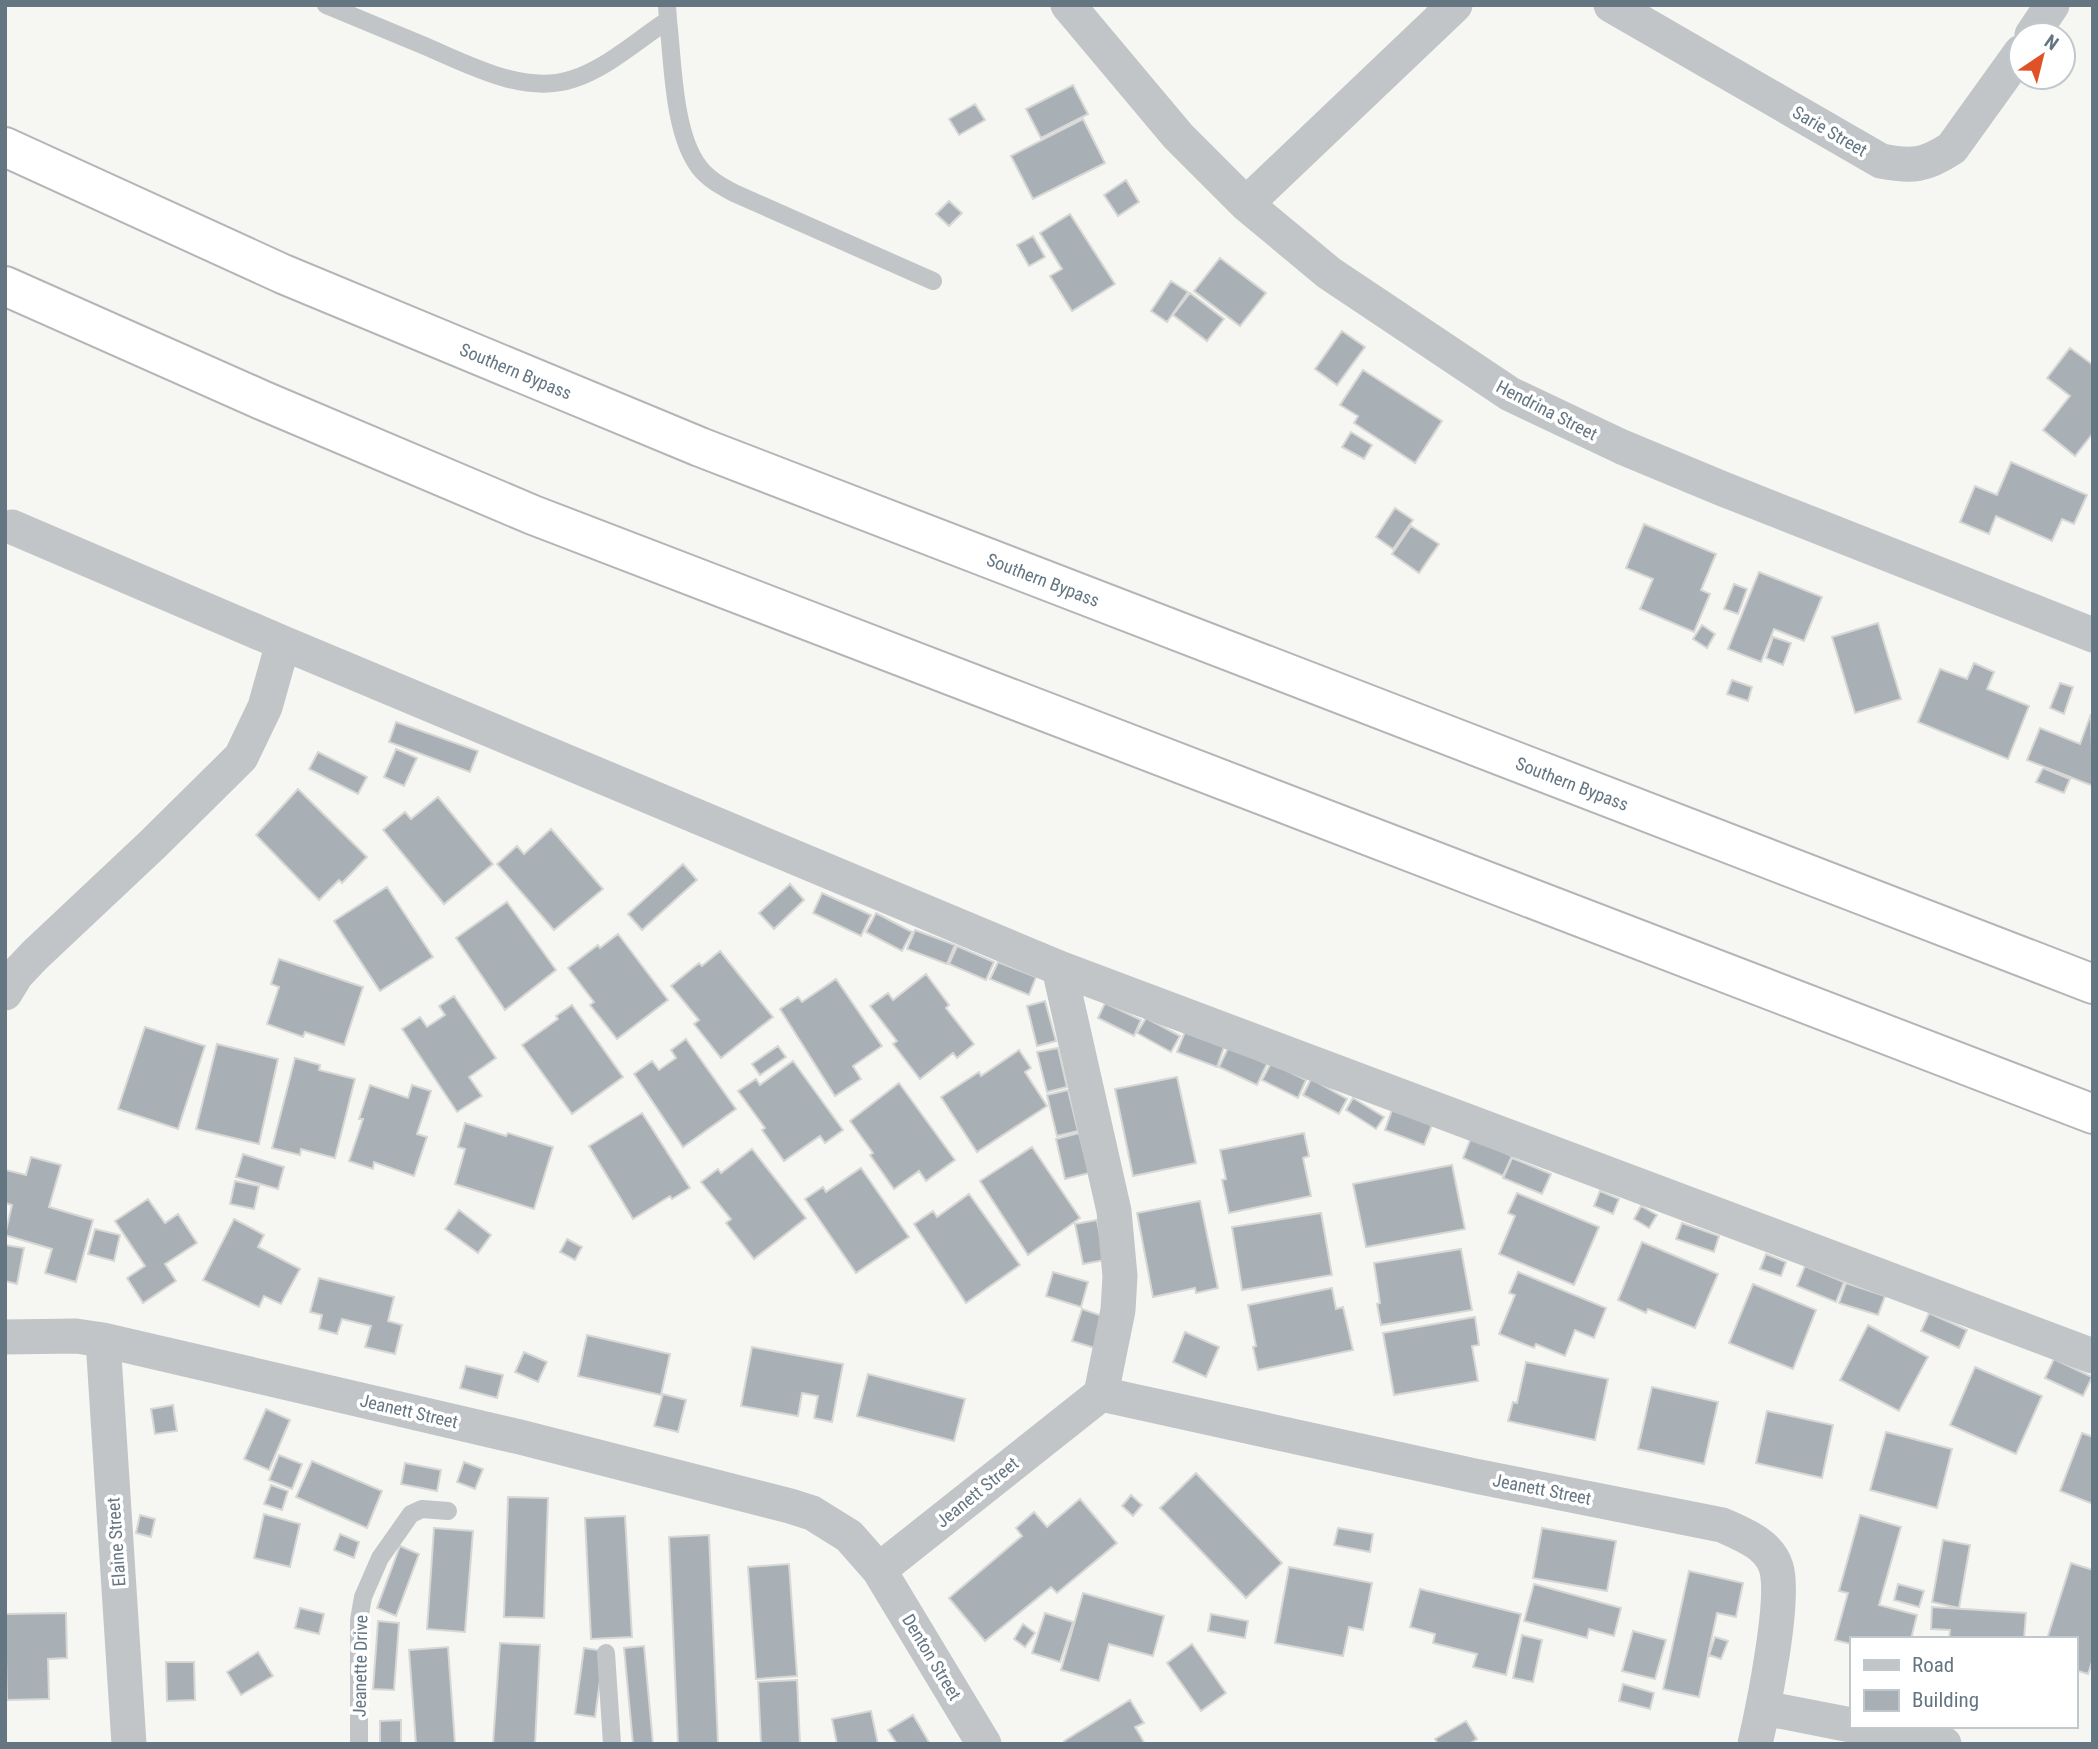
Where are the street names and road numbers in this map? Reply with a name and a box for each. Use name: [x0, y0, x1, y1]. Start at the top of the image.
street label: Sarie Street: [1789, 101, 1871, 161]
street label: Southern Bypass: [457, 338, 575, 403]
street label: Hendrina Street: [1493, 376, 1601, 444]
street label: Southern Bypass: [984, 548, 1103, 611]
street label: Southern Bypass: [1513, 752, 1632, 815]
street label: Jeanett Street: [358, 1390, 460, 1432]
street label: Jeanett Street: [932, 1452, 1022, 1532]
street label: Jeanett Street: [1491, 1469, 1593, 1509]
street label: Elaine Street: [102, 1497, 130, 1587]
street label: Denton Street: [898, 1610, 966, 1704]
street label: Jeanette Drive: [349, 1615, 371, 1717]

